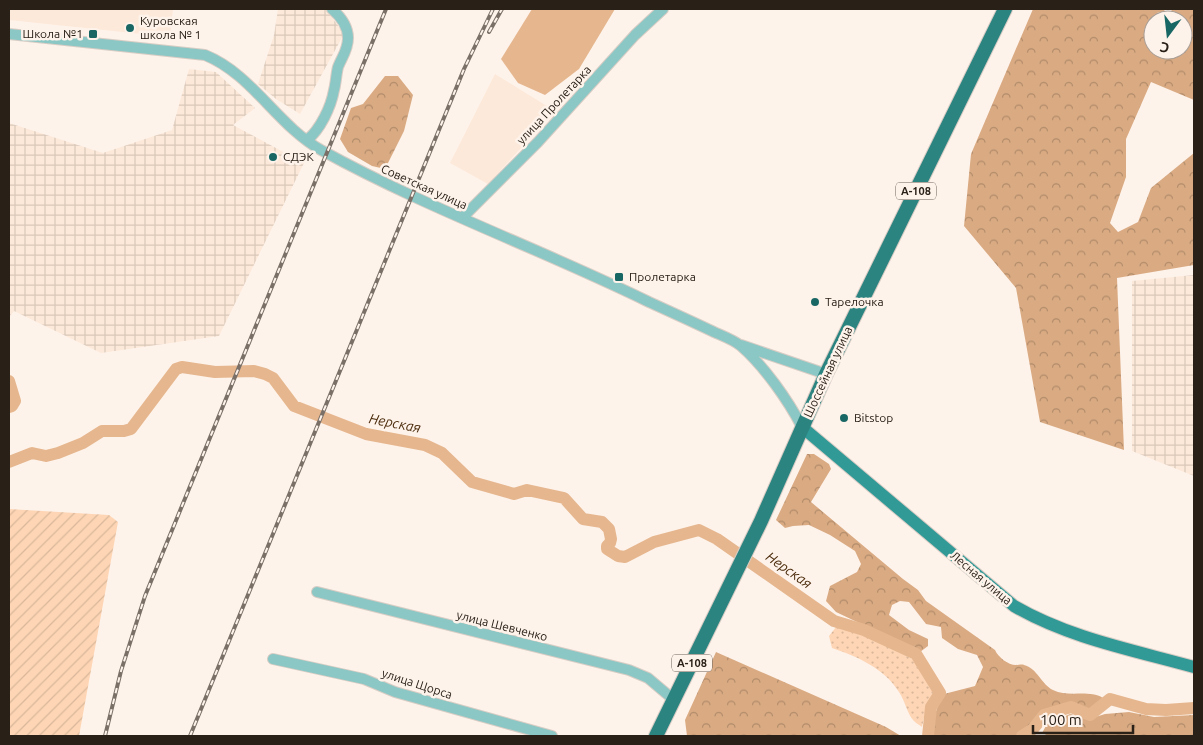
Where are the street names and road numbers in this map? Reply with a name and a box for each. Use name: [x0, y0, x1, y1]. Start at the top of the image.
street label: улица Пролетарка: [514, 63, 593, 147]
street label: Советская улица: [379, 162, 469, 211]
road number: А-108: [896, 182, 936, 200]
street label: Шоссейная улица: [801, 324, 854, 419]
street label: Лесная улица: [948, 548, 1015, 607]
street label: улица Шевченко: [455, 608, 549, 643]
road number: А-108: [672, 654, 712, 671]
street label: улица Щорса: [380, 666, 454, 701]

